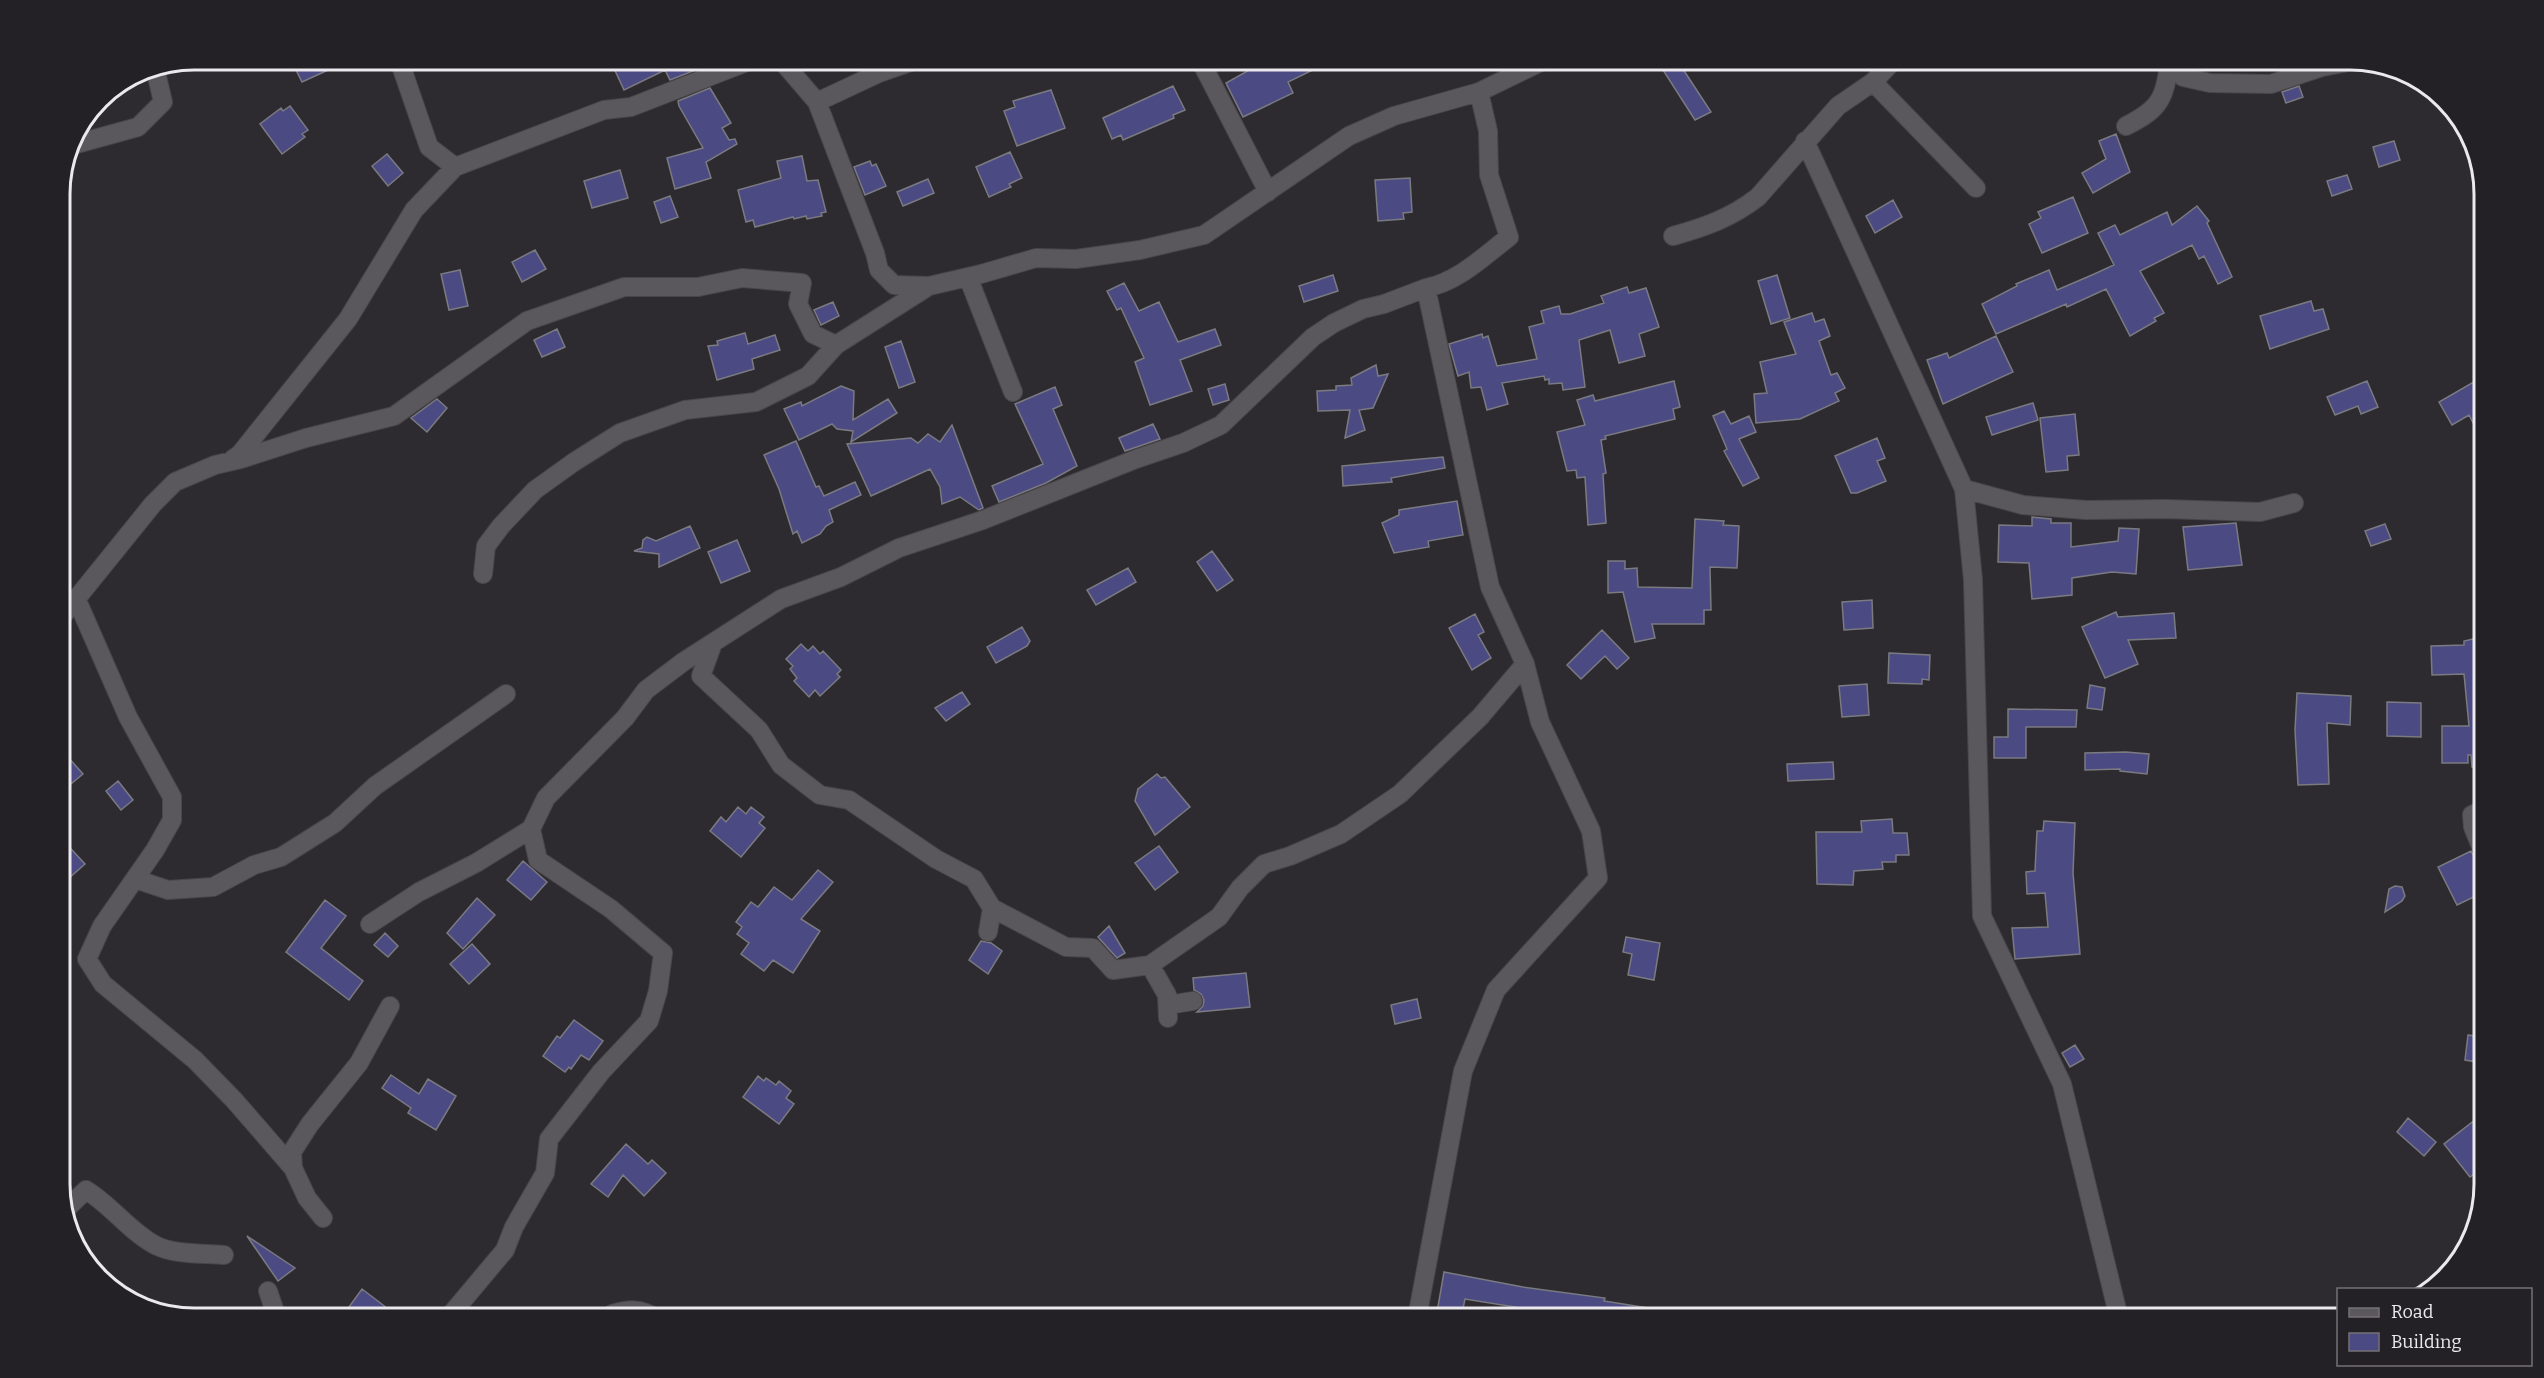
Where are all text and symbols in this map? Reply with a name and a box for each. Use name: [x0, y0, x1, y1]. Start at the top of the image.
legend: [2337, 1288, 2532, 1366]
text: Road: [2391, 1301, 2434, 1323]
text: Building: [2391, 1331, 2462, 1353]

